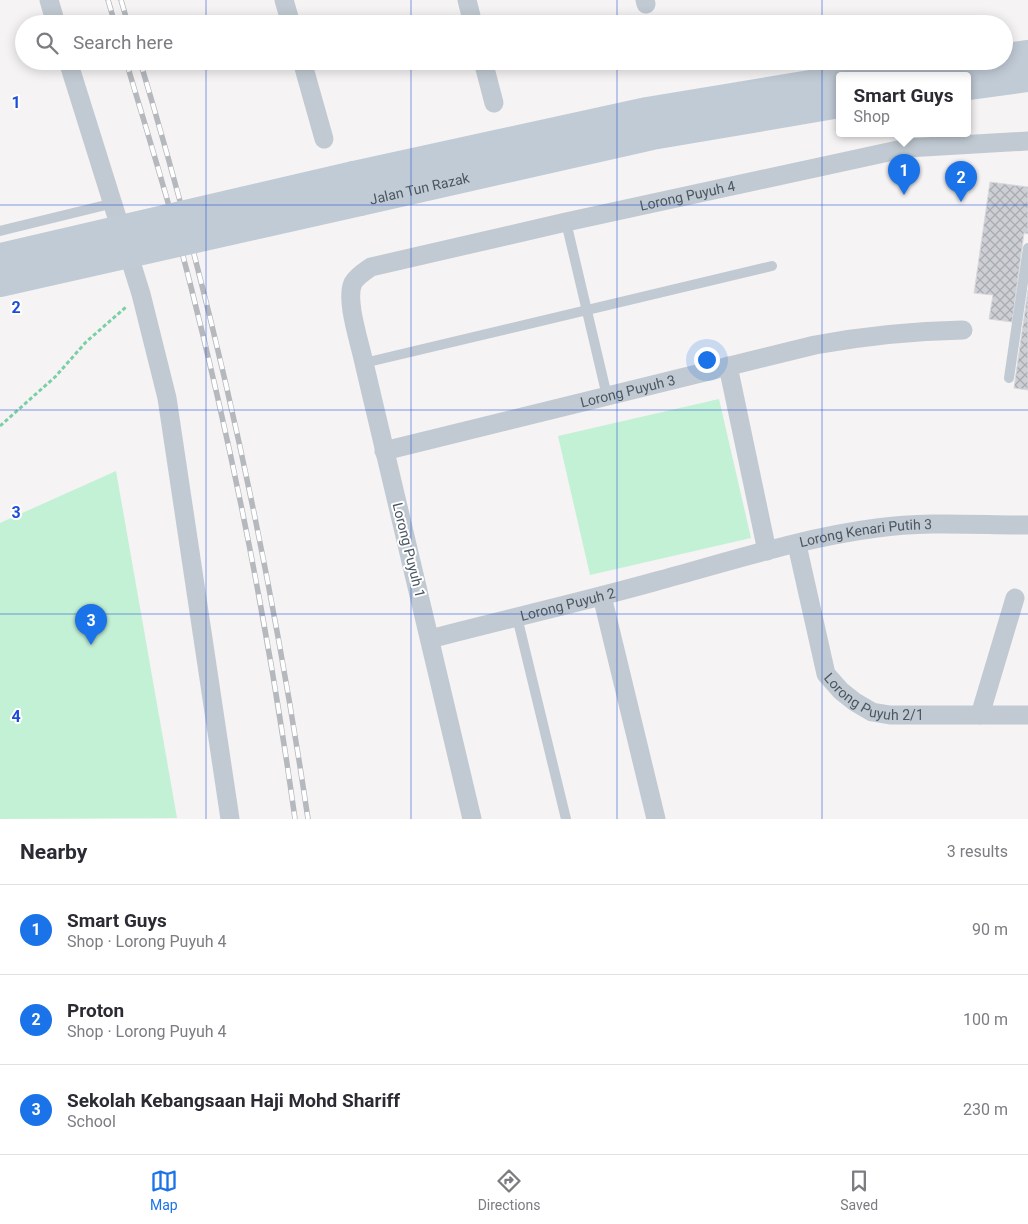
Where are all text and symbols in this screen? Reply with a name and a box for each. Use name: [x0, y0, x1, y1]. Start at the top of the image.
search box: [15, 15, 1013, 70]
icon: search: [33, 29, 61, 57]
text: Search here: [73, 31, 173, 54]
popup: [836, 72, 971, 137]
text: Smart Guys: [854, 84, 953, 107]
text: 1: [11, 93, 21, 112]
text: Shop: [854, 107, 890, 126]
pin: 1: [888, 154, 920, 195]
pin: 2: [945, 161, 977, 202]
street label: Jalan Tun Razak: [368, 169, 472, 208]
street label: Lorong Puyuh 4: [638, 177, 737, 214]
text: 2: [11, 298, 21, 317]
your location: [694, 347, 720, 373]
street label: Lorong Puyuh 3: [579, 372, 677, 410]
street label: Lorong Puyuh 1: [389, 501, 429, 599]
text: 3: [11, 503, 21, 522]
street label: Lorong Kenari Putih 3: [798, 516, 932, 550]
street label: Lorong Puyuh 2: [519, 585, 617, 624]
pin: 3: [75, 604, 107, 645]
street label: Lorong Puyuh 2/1: [821, 670, 924, 723]
text: 4: [11, 707, 21, 726]
text: Nearby: [20, 840, 87, 864]
text: 3 results: [947, 842, 1008, 861]
text: Smart Guys: [67, 909, 167, 932]
text: 1: [31, 920, 41, 939]
text: 90 m: [972, 920, 1008, 939]
text: Shop · Lorong Puyuh 4: [67, 932, 227, 951]
text: Proton: [67, 999, 124, 1022]
text: 2: [31, 1010, 41, 1029]
text: 100 m: [963, 1010, 1008, 1029]
text: Shop · Lorong Puyuh 4: [67, 1022, 227, 1041]
text: Sekolah Kebangsaan Haji Mohd Shariff: [67, 1089, 400, 1112]
text: 3: [31, 1100, 41, 1119]
text: 230 m: [963, 1100, 1008, 1119]
text: School: [67, 1112, 116, 1131]
tab: Map: [150, 1167, 178, 1213]
tab: Directions: [478, 1167, 541, 1213]
tab: Saved: [840, 1167, 878, 1213]

